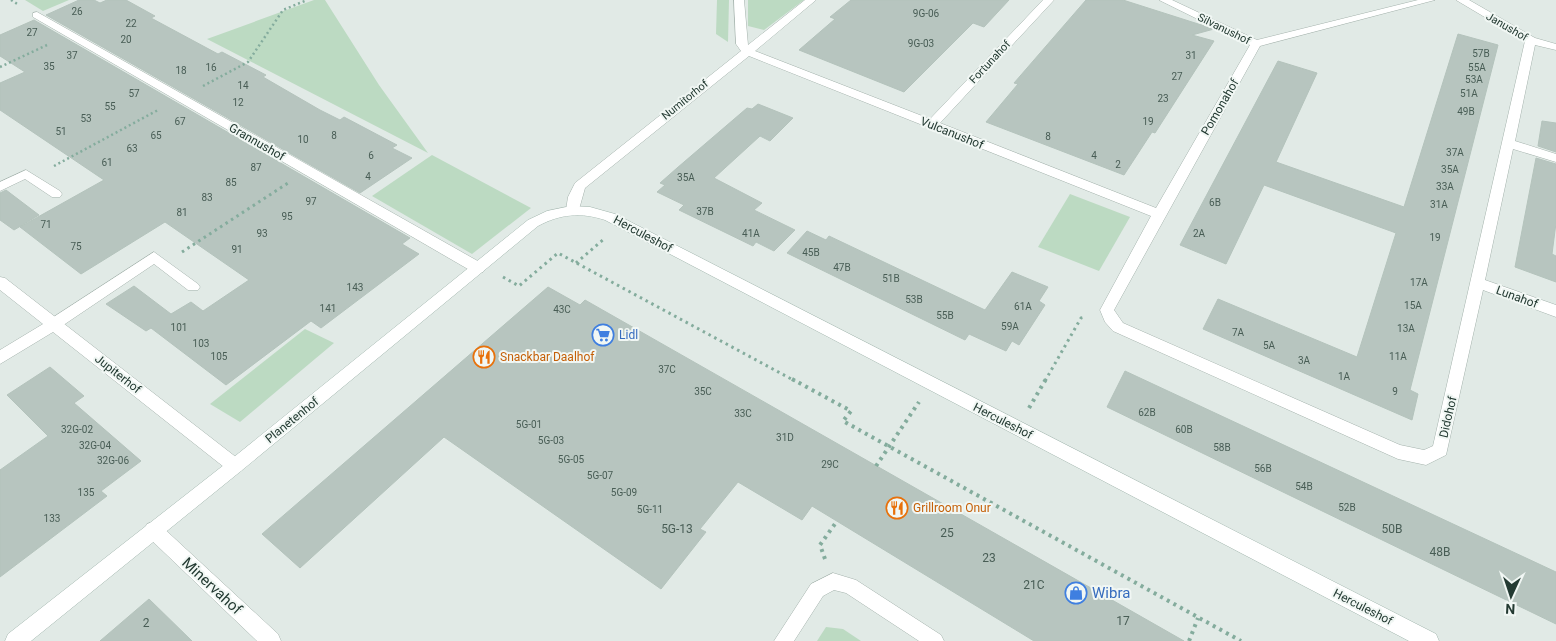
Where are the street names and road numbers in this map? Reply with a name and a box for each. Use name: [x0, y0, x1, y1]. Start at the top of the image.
street label: Janushof: [1484, 10, 1530, 44]
street label: Silvanushof: [1195, 11, 1253, 47]
street label: Fortunahof: [967, 38, 1013, 86]
street label: Pomonahof: [1198, 76, 1242, 138]
street label: Numitorhof: [659, 77, 711, 123]
street label: Vulcanushof: [918, 114, 986, 152]
street label: Grannushof: [227, 120, 288, 164]
street label: Herculeshof: [611, 213, 676, 256]
street label: Lunahof: [1494, 283, 1541, 311]
street label: Jupiterhof: [92, 352, 145, 397]
street label: Planetenhof: [263, 394, 322, 446]
street label: Didohof: [1436, 394, 1460, 439]
street label: Herculeshof: [971, 400, 1036, 442]
street label: Minervahof: [178, 554, 246, 619]
street label: Herculeshof: [1331, 586, 1396, 628]

